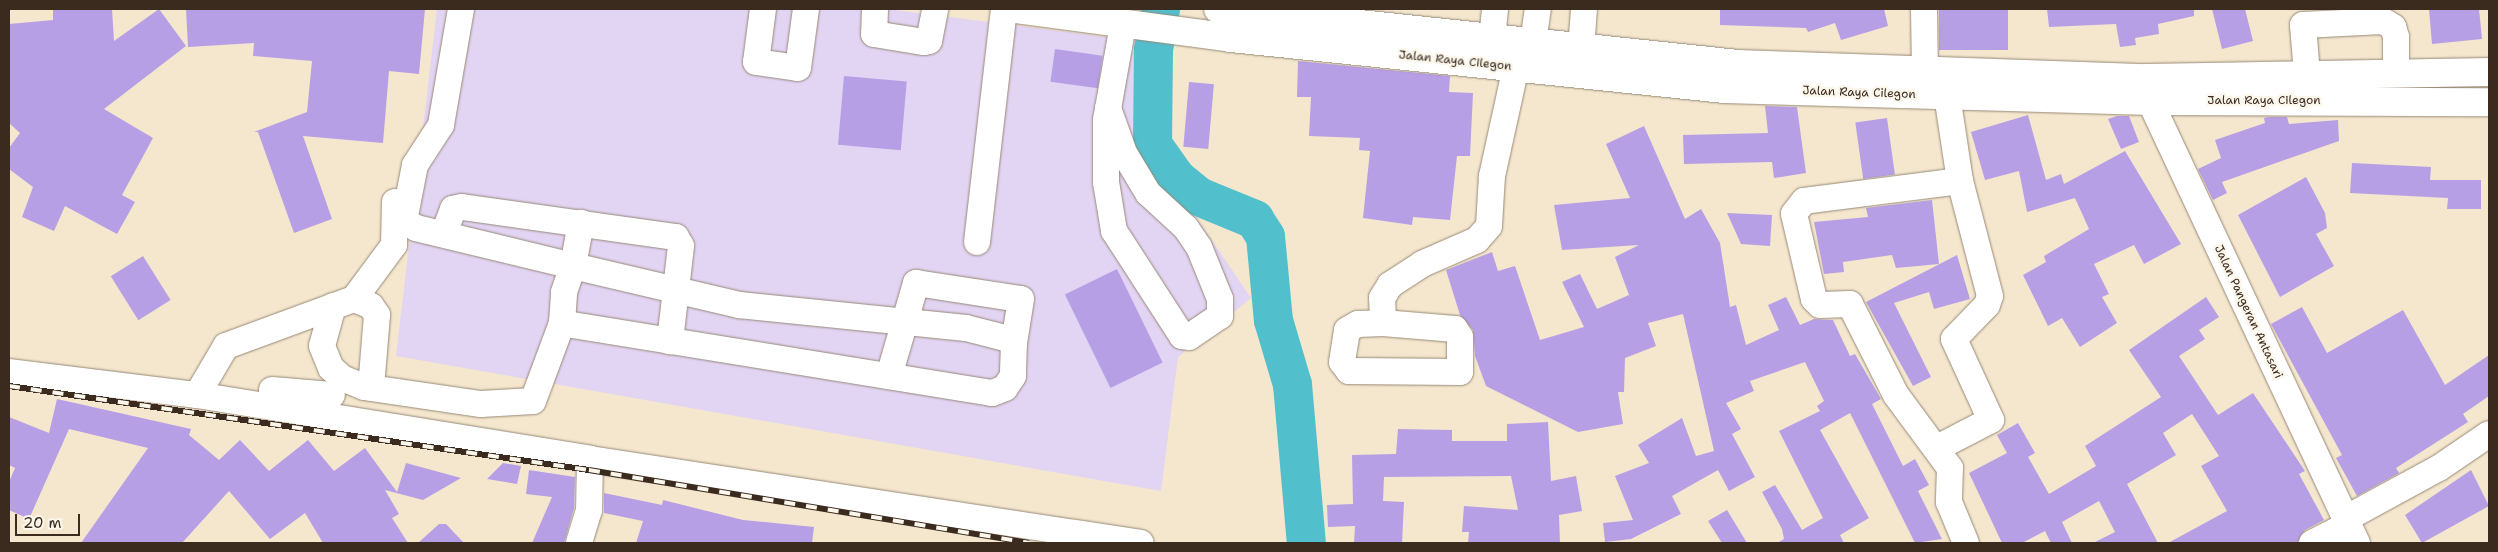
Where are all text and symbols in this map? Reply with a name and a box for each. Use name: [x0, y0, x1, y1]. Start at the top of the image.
street label: Jalan Raya Cilegon: [1398, 48, 1512, 74]
street label: Jalan Raya Cilegon: [1802, 84, 1916, 102]
street label: Jalan Raya Cilegon: [2207, 94, 2321, 108]
street label: Jalan Pangeran Antasari: [2211, 243, 2285, 381]
scale bar: [18, 504, 82, 536]
text: 20 m: [23, 513, 62, 533]

